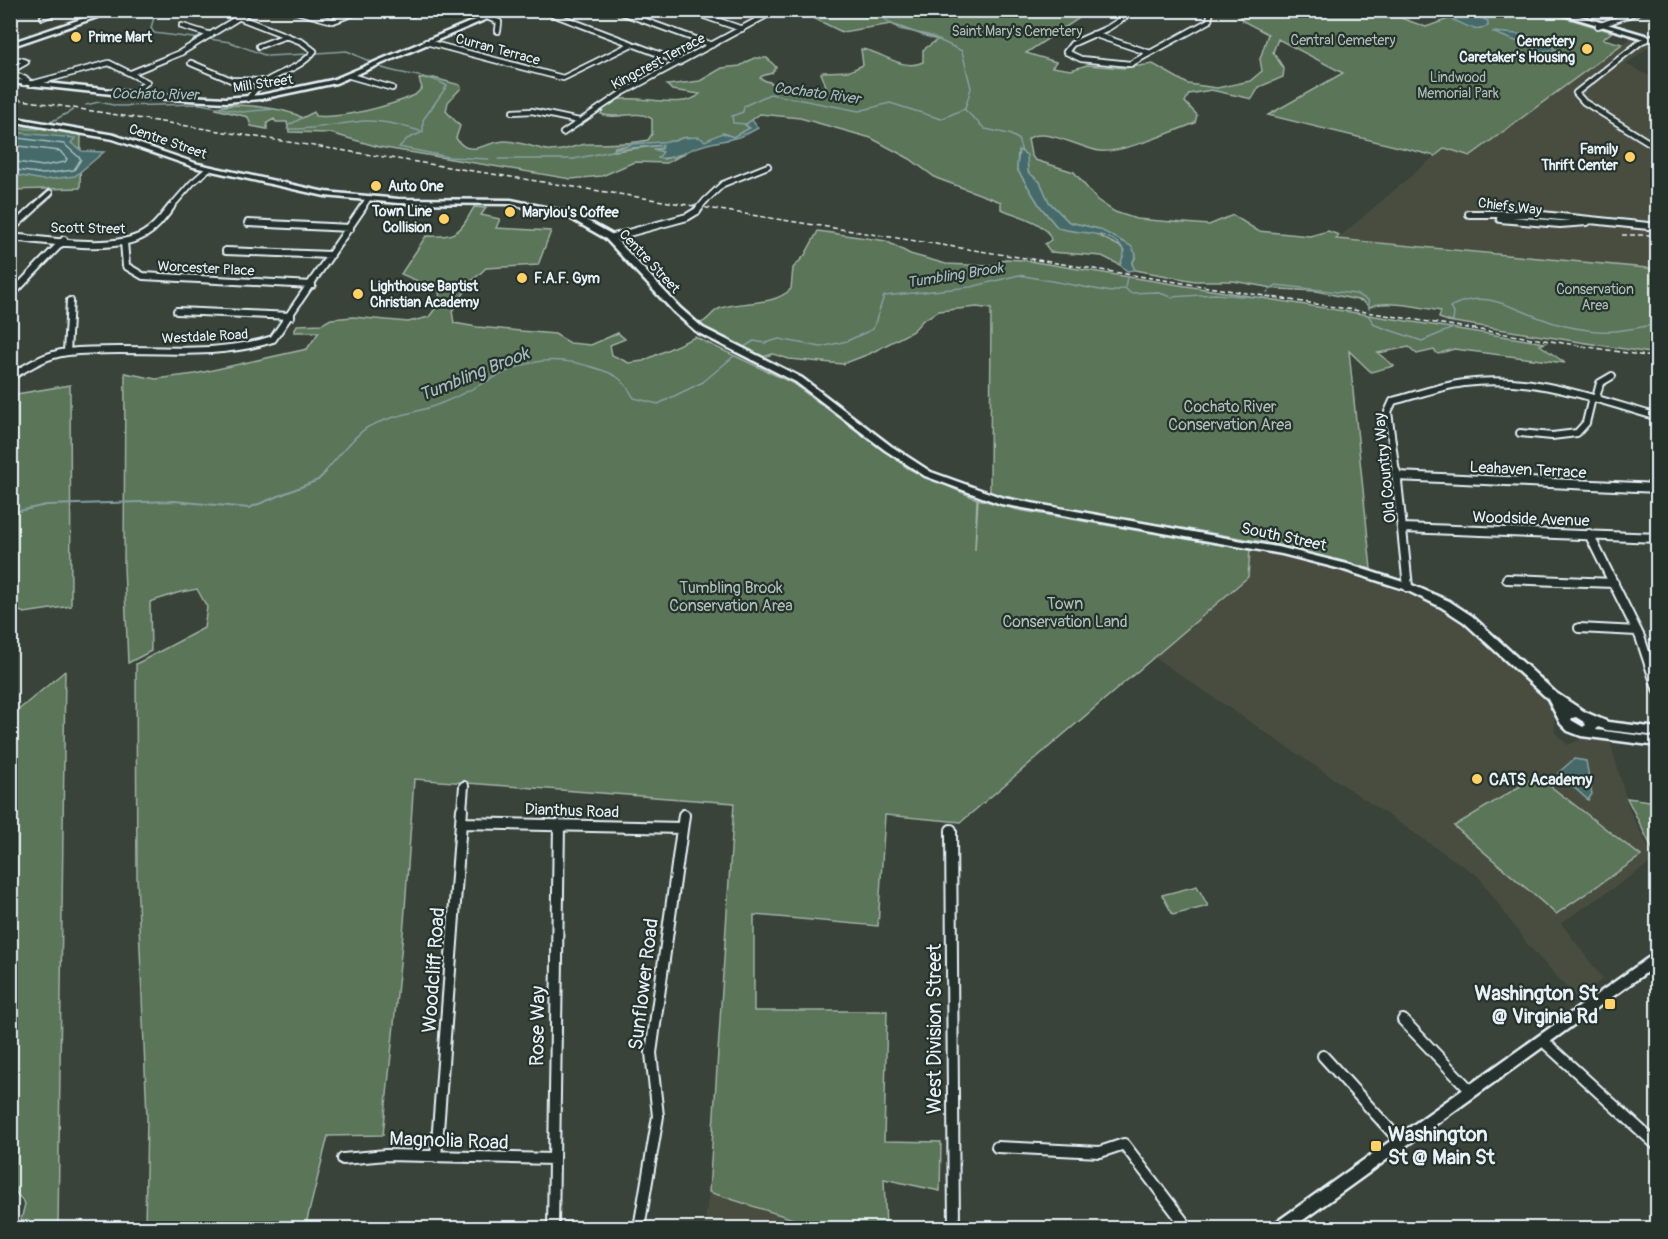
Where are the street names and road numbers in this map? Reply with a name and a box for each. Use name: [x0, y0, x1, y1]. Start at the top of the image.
street label: Curran Terrace: [454, 30, 542, 69]
street label: Kingcrest Terrace: [608, 30, 708, 93]
street label: Mill Street: [232, 71, 294, 96]
street label: Centre Street: [127, 120, 209, 163]
street label: Chiefs Way: [1477, 194, 1543, 219]
street label: Scott Street: [50, 219, 126, 238]
street label: Centre Street: [616, 226, 684, 297]
street label: Worcester Place: [157, 257, 255, 280]
street label: Westdale Road: [161, 326, 249, 347]
street label: Old Country Way: [1369, 411, 1401, 524]
street label: Leahaven Terrace: [1469, 457, 1587, 483]
street label: Woodside Avenue: [1472, 507, 1590, 531]
street label: South Street: [1239, 518, 1329, 556]
street label: Dianthus Road: [524, 799, 620, 823]
street label: Woodcliff Road: [417, 906, 450, 1034]
street label: Sunflower Road: [623, 917, 664, 1051]
street label: West Division Street: [922, 943, 947, 1114]
street label: Rose Way: [524, 985, 551, 1066]
street label: Magnolia Road: [389, 1126, 509, 1155]

